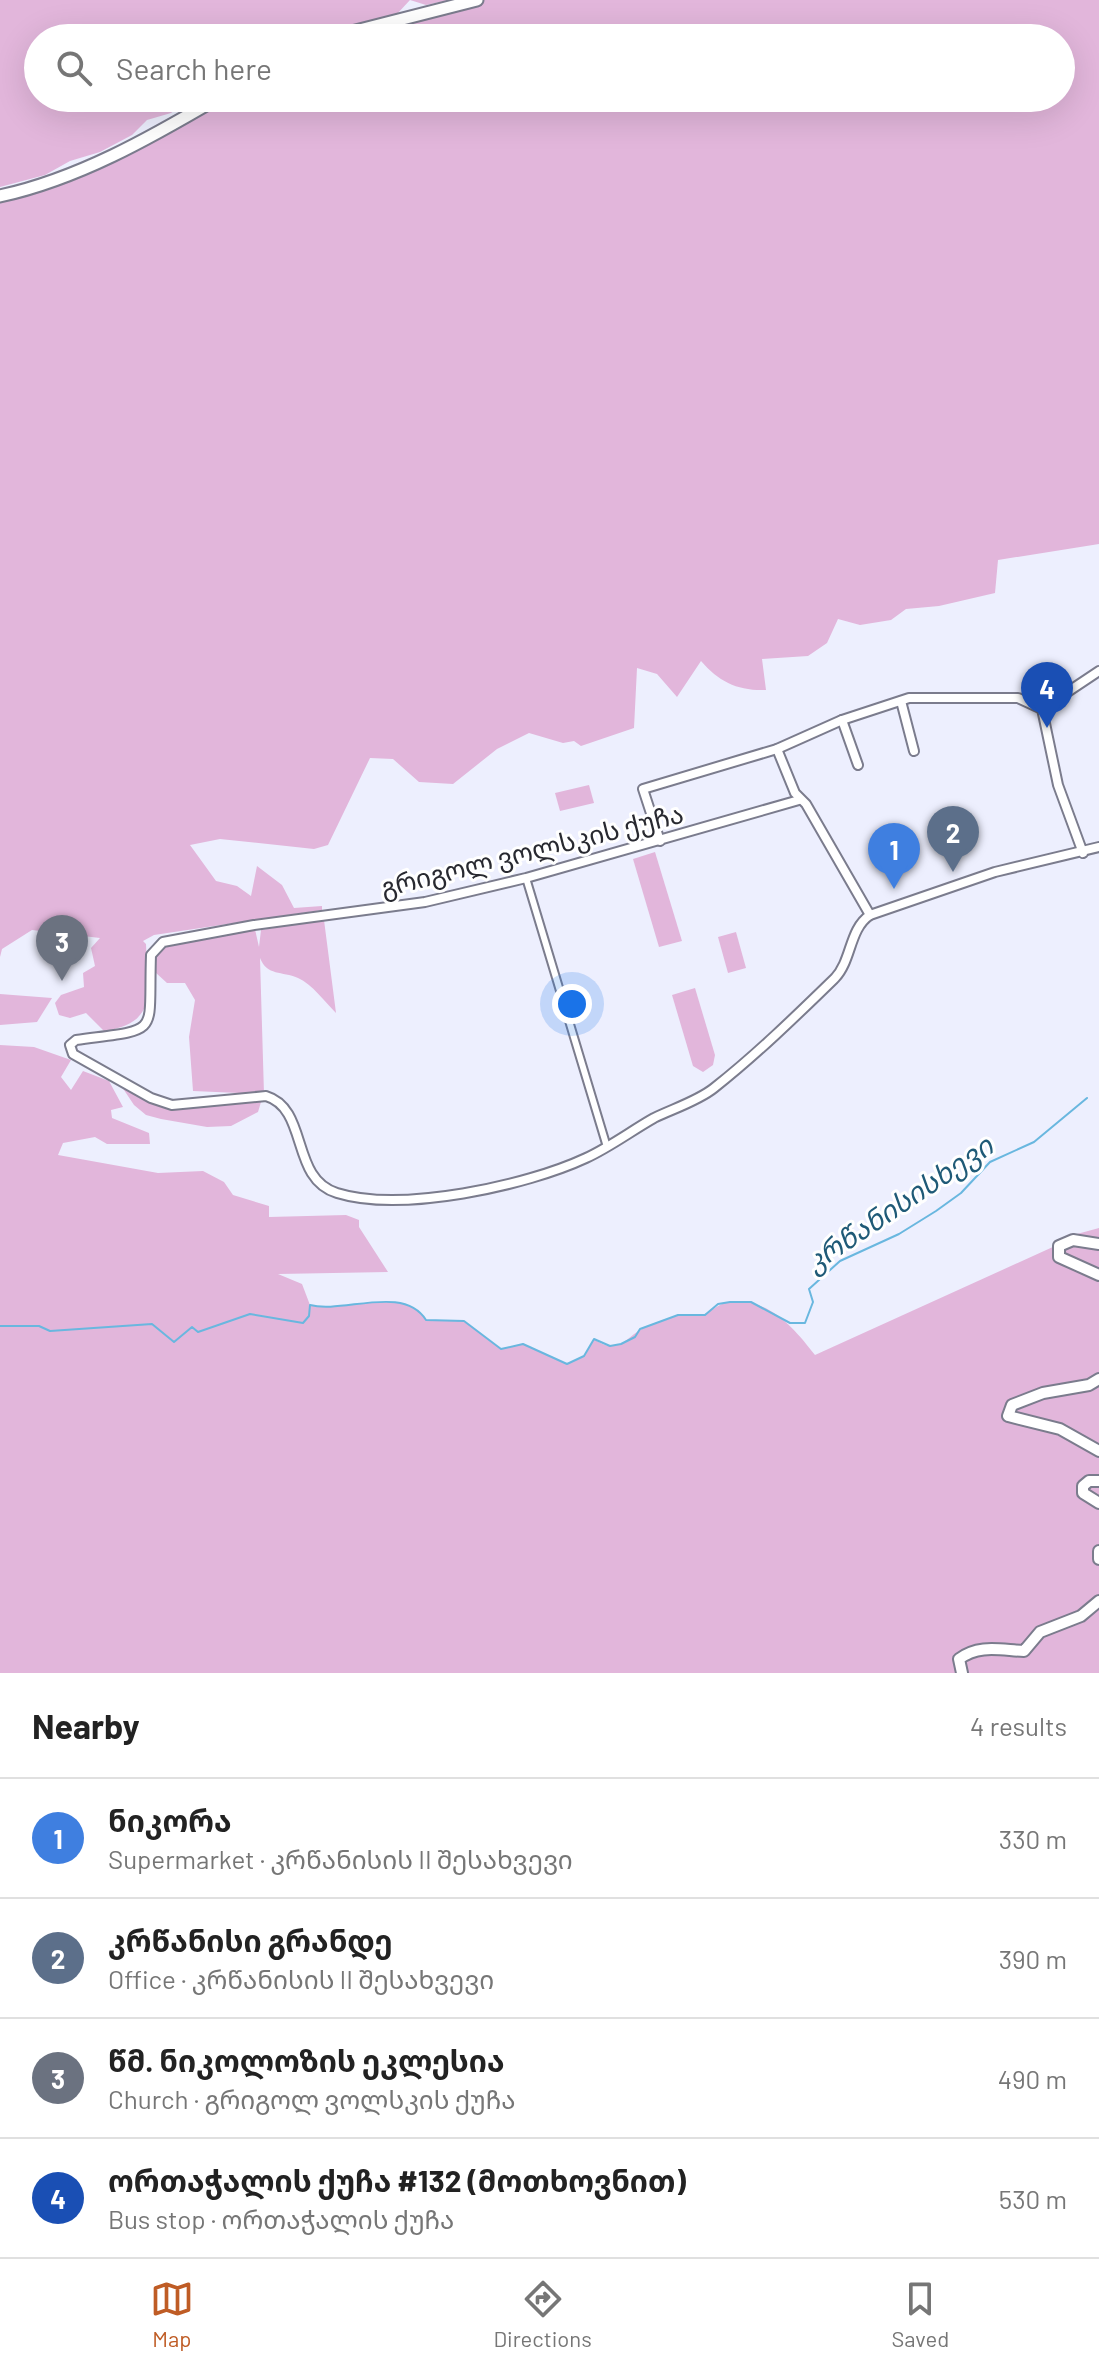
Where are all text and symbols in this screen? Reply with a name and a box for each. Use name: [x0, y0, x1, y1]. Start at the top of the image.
search box: [24, 24, 1075, 112]
icon: search: [52, 46, 96, 90]
text: Search here: [116, 50, 272, 86]
pin: 4: [1021, 662, 1073, 728]
street label: გრიგოლ ვოლსკის ქუჩა: [377, 797, 687, 904]
pin: 2: [927, 806, 979, 872]
pin: 1: [868, 823, 920, 889]
pin: 3: [36, 915, 88, 981]
your location: [552, 984, 592, 1024]
water label: კრწანისისხევი: [798, 1127, 1001, 1279]
text: Nearby: [32, 1705, 140, 1746]
text: 4 results: [970, 1710, 1067, 1741]
text: ნიკორა: [108, 1802, 232, 1838]
text: 1: [53, 1823, 63, 1854]
text: 330 m: [999, 1823, 1067, 1854]
text: Supermarket · კრწანისის II შესახვევი: [108, 1843, 573, 1874]
text: კრწანისი გრანდე: [108, 1922, 393, 1958]
text: 2: [51, 1943, 65, 1974]
text: 390 m: [999, 1943, 1067, 1974]
text: Office · კრწანისის II შესახვევი: [108, 1963, 494, 1994]
text: წმ. ნიკოლოზის ეკლესია: [108, 2042, 504, 2078]
text: 3: [51, 2063, 65, 2094]
text: 490 m: [998, 2063, 1067, 2094]
text: Church · გრიგოლ ვოლსკის ქუჩა: [108, 2083, 515, 2114]
text: ორთაჭალის ქუჩა #132 (მოთხოვნით): [108, 2162, 686, 2198]
text: 4: [50, 2183, 66, 2214]
text: 530 m: [999, 2183, 1067, 2214]
text: Bus stop · ორთაჭალის ქუჩა: [108, 2203, 454, 2234]
tab: Map: [150, 2277, 194, 2351]
tab: Directions: [493, 2277, 592, 2351]
tab: Saved: [891, 2277, 949, 2351]

